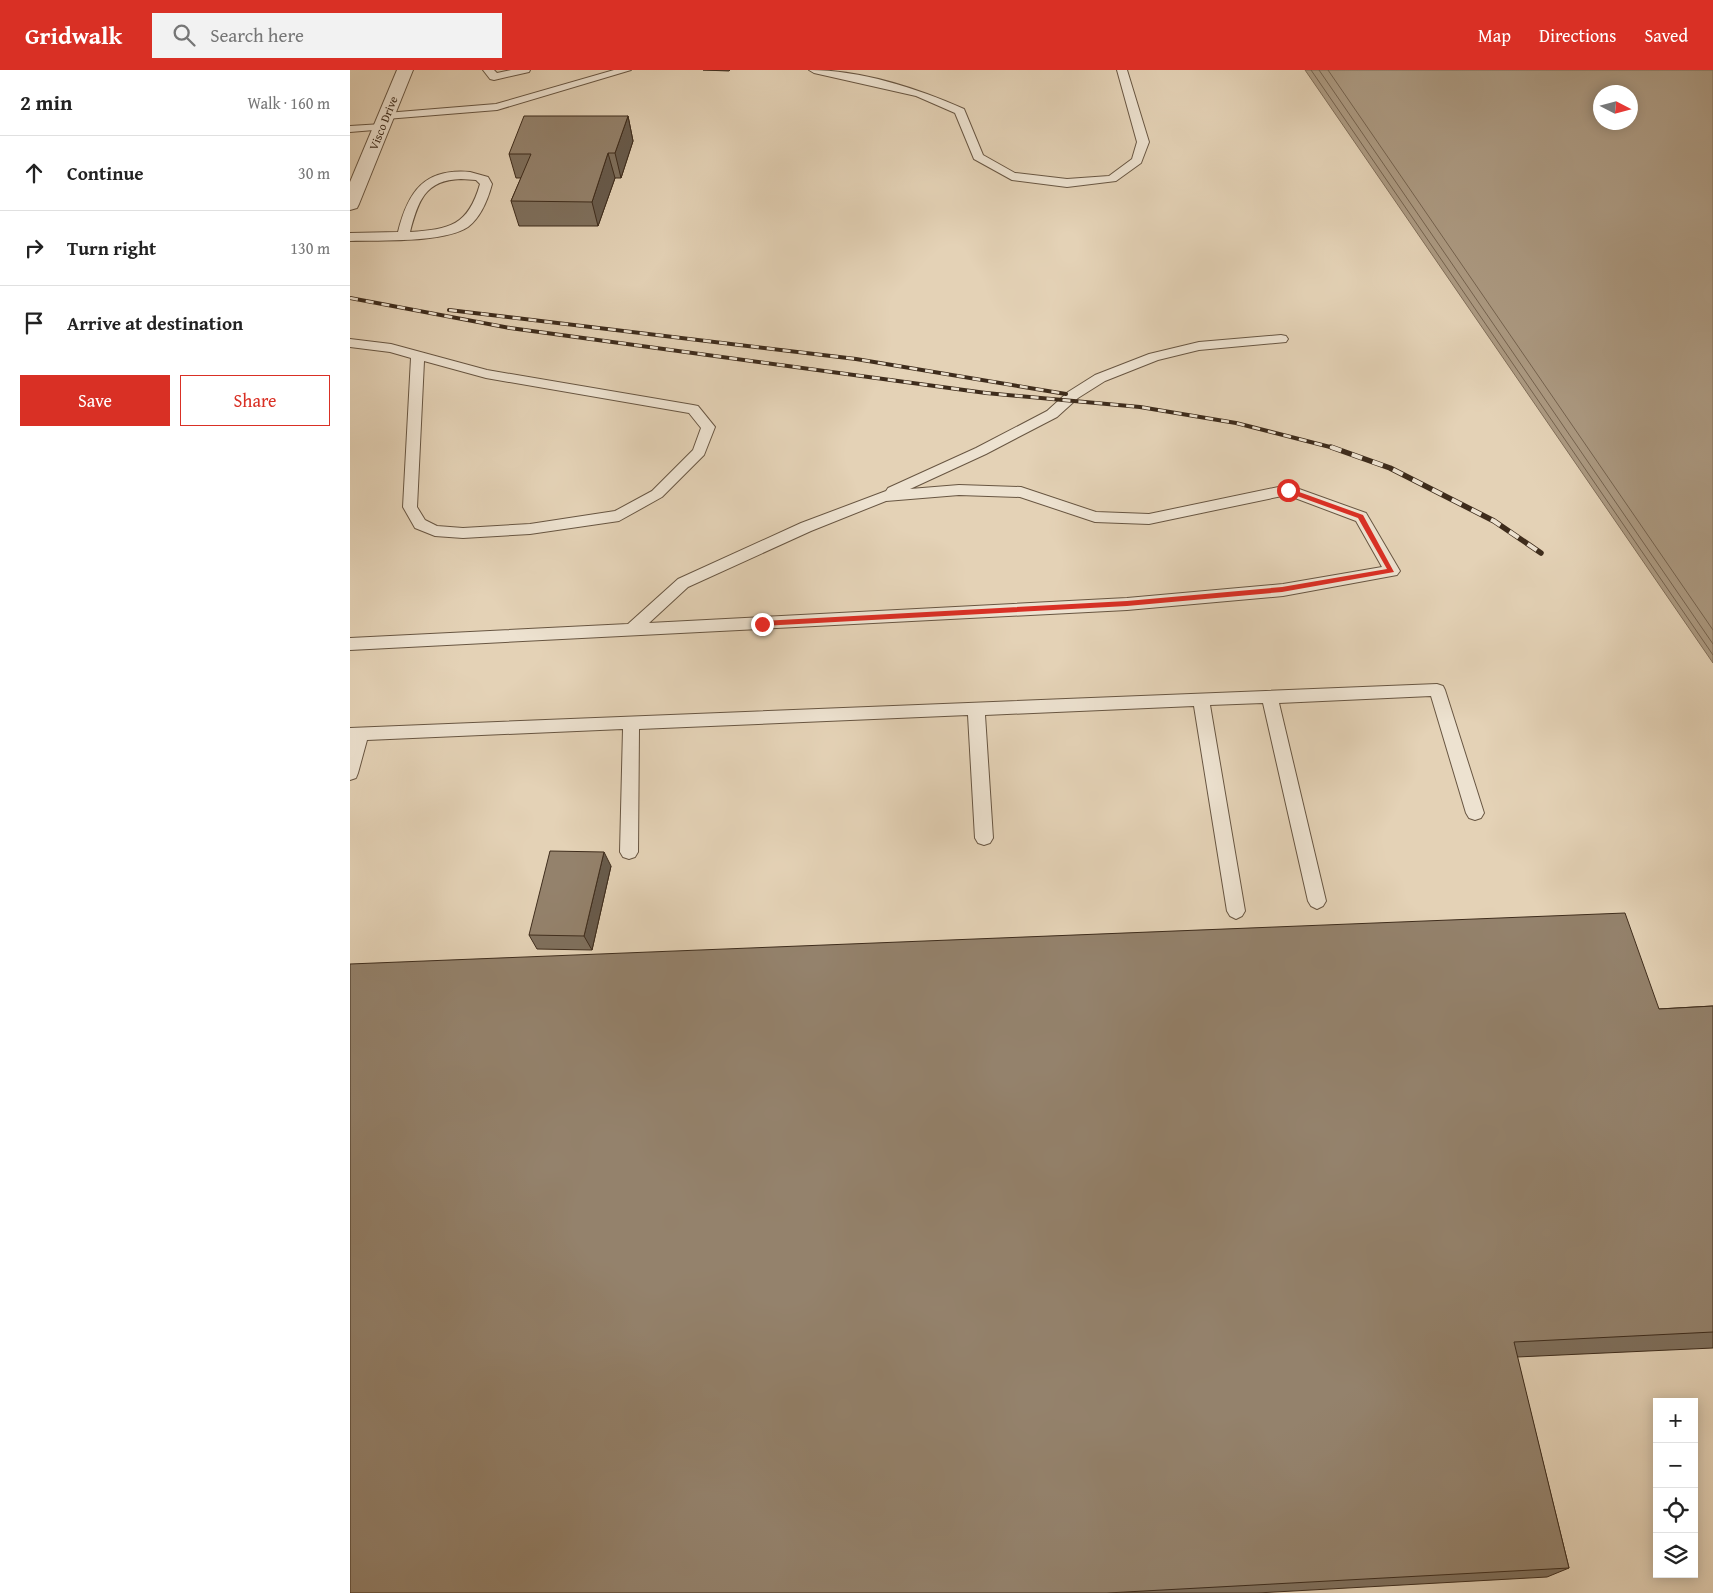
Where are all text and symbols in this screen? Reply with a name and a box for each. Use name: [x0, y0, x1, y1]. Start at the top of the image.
search box: [152, 13, 502, 58]
text: Gridwalk: [25, 18, 122, 53]
icon: search: [170, 21, 198, 49]
text: Search here: [210, 21, 304, 49]
text: Map: [1478, 22, 1511, 49]
text: Directions: [1539, 22, 1616, 49]
text: Saved: [1644, 22, 1688, 49]
north arrow: [1593, 85, 1638, 130]
text: 2 min: [20, 87, 72, 118]
text: Walk · 160 m: [247, 91, 330, 115]
street label: Visco Drive: [364, 93, 402, 153]
icon: ahead: [20, 159, 48, 187]
text: Continue: [67, 159, 144, 187]
text: 30 m: [298, 161, 330, 185]
icon: right: [20, 234, 48, 262]
text: Turn right: [67, 234, 156, 262]
text: 130 m: [290, 236, 330, 260]
icon: arrive: [20, 309, 48, 337]
text: Arrive at destination: [67, 309, 243, 337]
button: Save: [20, 375, 170, 426]
button: Share: [180, 375, 330, 426]
route start: [1277, 479, 1300, 502]
route end: [751, 613, 774, 636]
map controls: [1653, 1398, 1698, 1578]
button: +: [1653, 1398, 1698, 1443]
button: −: [1653, 1443, 1698, 1488]
button: locate: [1653, 1488, 1698, 1533]
button: layers: [1653, 1533, 1698, 1578]

